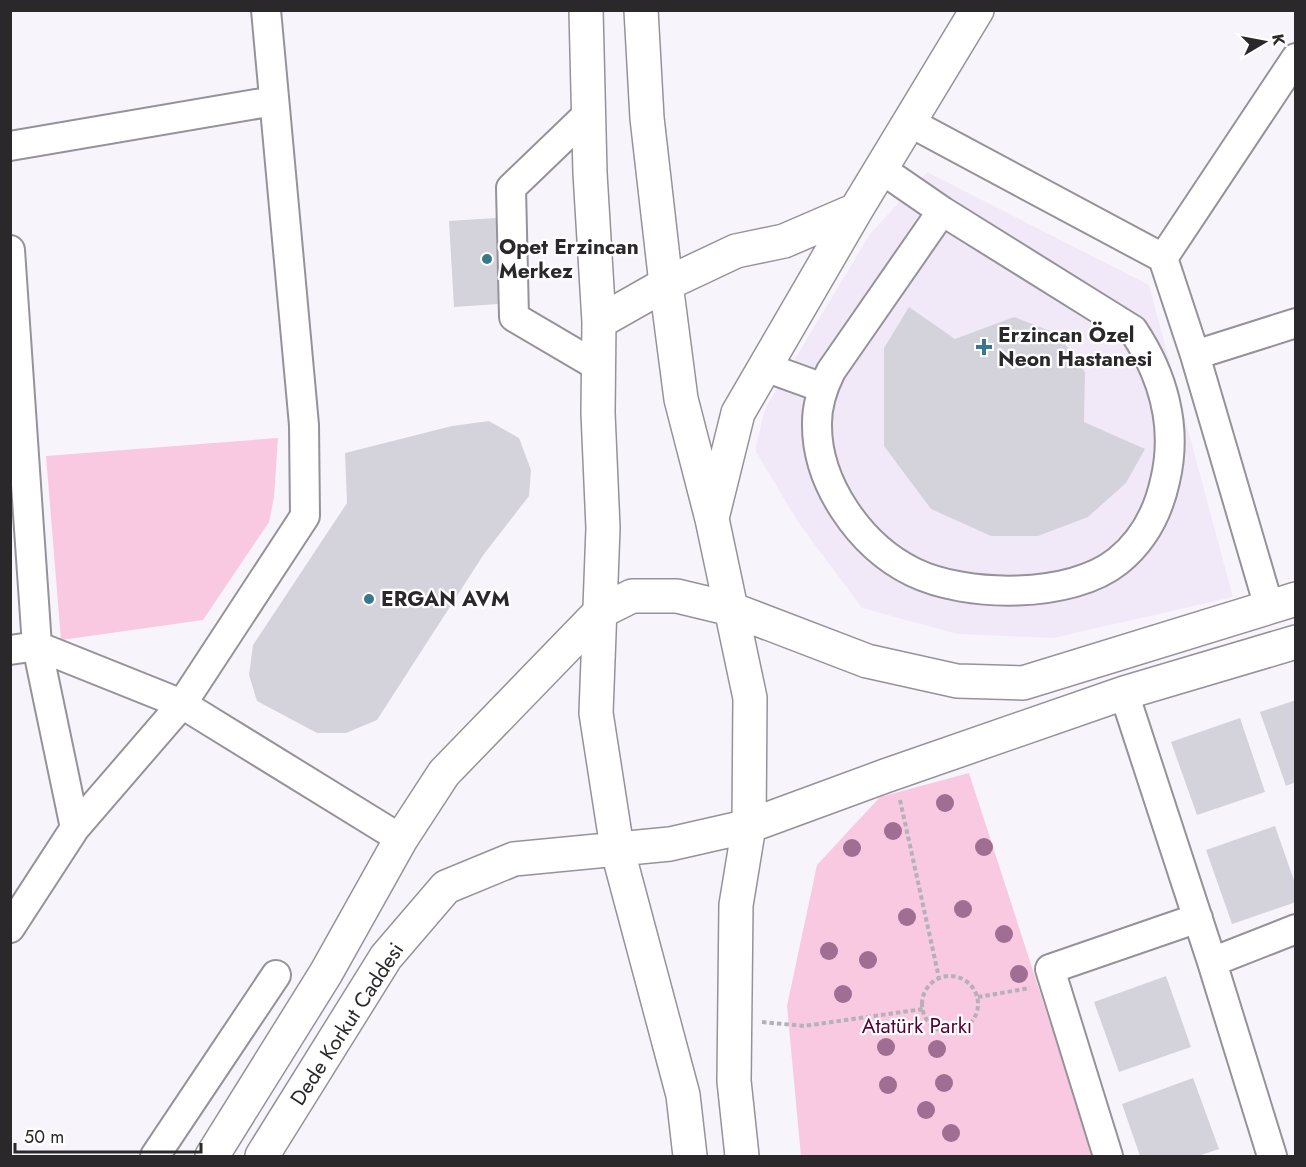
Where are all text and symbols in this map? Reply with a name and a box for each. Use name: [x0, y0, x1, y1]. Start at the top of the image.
north arrow: [1234, 12, 1294, 72]
text: K: [1266, 32, 1291, 48]
place label: Opet Erzincan Merkez: [499, 232, 639, 286]
marker: Opet Erzincan Merkez: [480, 252, 494, 266]
place label: Erzincan Özel Neon Hastanesi: [998, 320, 1152, 374]
marker: Erzincan Özel Neon Hastanesi: [975, 338, 993, 356]
place label: ERGAN AVM: [381, 584, 510, 614]
marker: ERGAN AVM: [362, 592, 376, 606]
street label: Dede Korkut Caddesi: [283, 937, 411, 1111]
park label: Atatürk Parkı: [862, 1011, 972, 1041]
scale bar: [15, 1116, 201, 1154]
text: 50 m: [24, 1124, 64, 1150]

